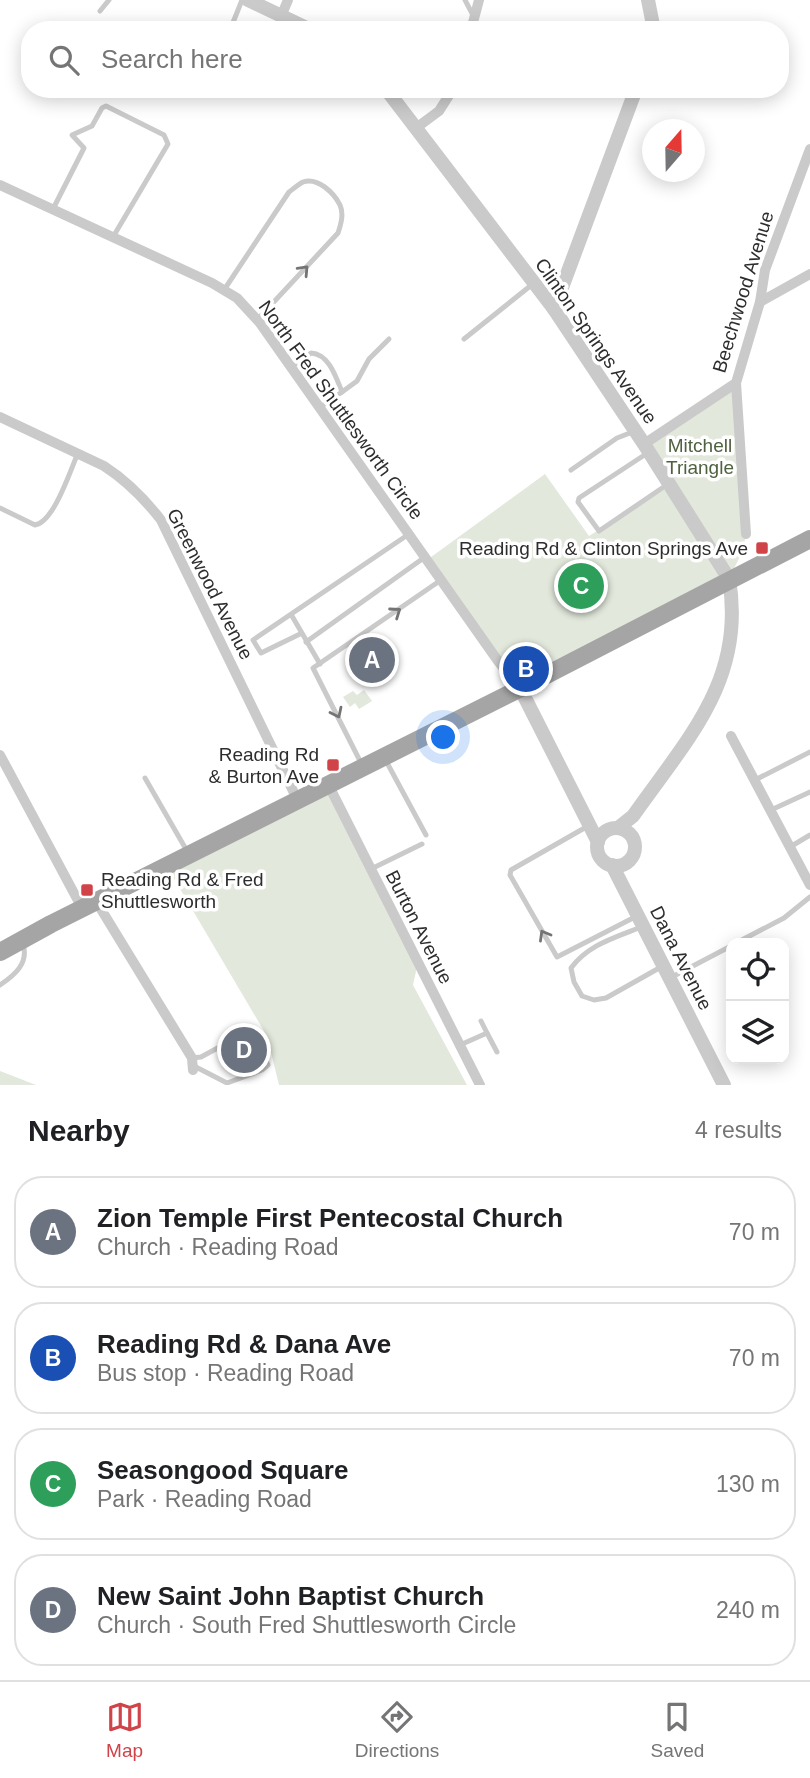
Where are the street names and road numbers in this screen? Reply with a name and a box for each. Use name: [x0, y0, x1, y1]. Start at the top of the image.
street label: Beechwood Avenue: [708, 209, 778, 375]
street label: Clinton Springs Avenue: [531, 254, 661, 428]
street label: North Fred Shuttlesworth Circle: [255, 297, 427, 523]
street label: Greenwood Avenue: [163, 505, 257, 663]
street label: Burton Avenue: [381, 867, 457, 987]
street label: Dana Avenue: [646, 903, 716, 1013]

